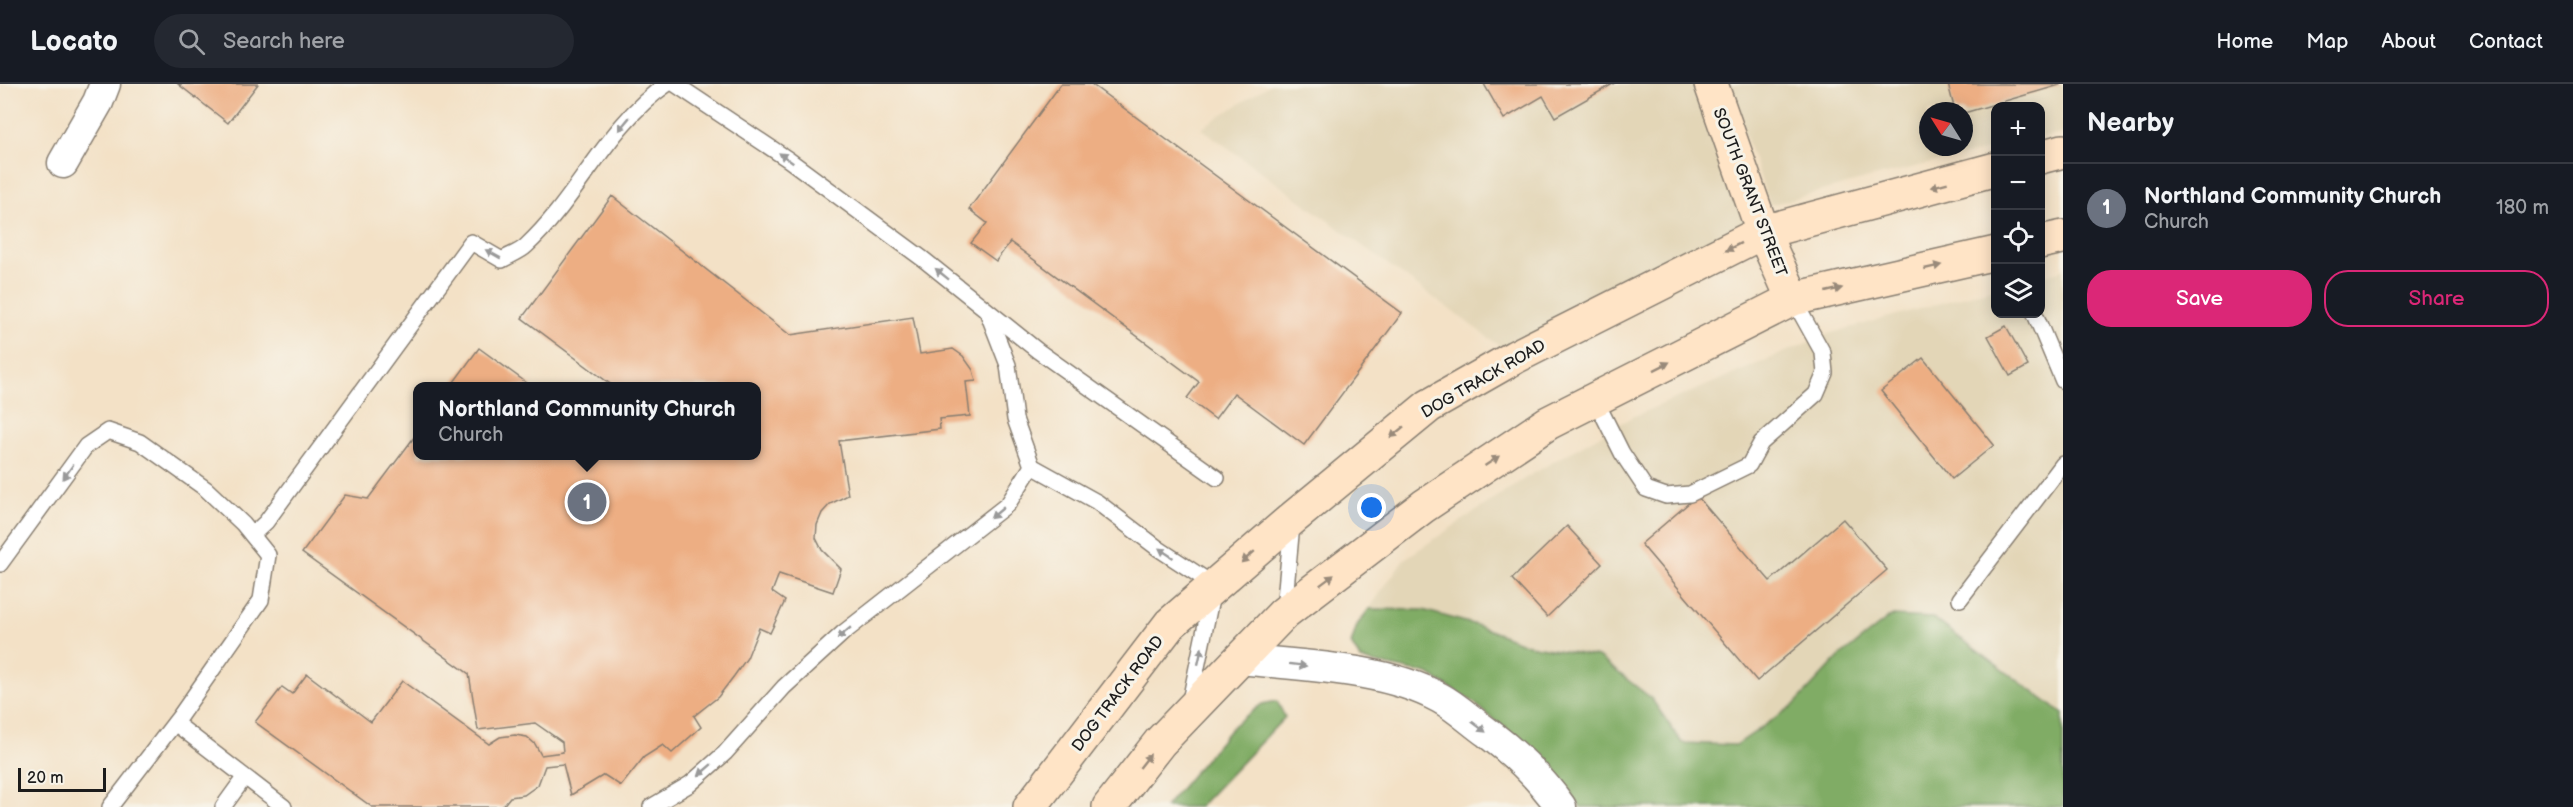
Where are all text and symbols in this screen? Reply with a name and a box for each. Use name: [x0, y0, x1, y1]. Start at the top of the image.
search box: [154, 14, 574, 68]
text: Locato: [30, 25, 118, 58]
icon: search: [175, 25, 208, 58]
text: Search here: [223, 28, 345, 55]
text: Home: [2216, 29, 2273, 54]
text: Map: [2306, 29, 2348, 54]
text: About: [2381, 29, 2436, 54]
text: Contact: [2469, 29, 2543, 54]
north arrow: [1919, 102, 1973, 156]
map controls: [1991, 102, 2045, 318]
button: +: [1991, 102, 2045, 156]
street label: SOUTH GRANT STREET: [1709, 106, 1791, 280]
text: Nearby: [2087, 108, 2174, 139]
one-way arrow: [618, 116, 631, 132]
one-way arrow: [778, 152, 794, 164]
button: −: [1991, 156, 2045, 210]
one-way arrow: [1930, 180, 1948, 190]
text: Northland Community Church: [2144, 183, 2441, 210]
text: 1: [2102, 196, 2111, 220]
text: 180 m: [2496, 196, 2549, 220]
button: locate: [1991, 210, 2045, 264]
text: Church: [2144, 210, 2209, 234]
one-way arrow: [1724, 242, 1741, 252]
one-way arrow: [484, 249, 501, 259]
one-way arrow: [1924, 262, 1943, 271]
button: layers: [1991, 264, 2045, 318]
one-way arrow: [934, 268, 950, 281]
button: Save: [2087, 270, 2312, 327]
button: Share: [2324, 270, 2549, 327]
one-way arrow: [1825, 284, 1844, 294]
street label: DOG TRACK ROAD: [1418, 336, 1549, 423]
one-way arrow: [1653, 361, 1670, 370]
popup: [413, 382, 761, 460]
text: Northland Community Church: [438, 396, 736, 423]
text: Church: [438, 423, 503, 447]
one-way arrow: [1389, 425, 1405, 438]
one-way arrow: [1483, 455, 1499, 467]
one-way arrow: [62, 464, 74, 480]
pin: 1: [568, 480, 606, 524]
your location: [1357, 493, 1386, 522]
one-way arrow: [989, 506, 1005, 519]
one-way arrow: [1158, 547, 1174, 559]
one-way arrow: [1240, 550, 1255, 564]
one-way arrow: [1320, 574, 1335, 586]
one-way arrow: [837, 626, 852, 639]
street label: DOG TRACK ROAD: [1068, 632, 1168, 756]
one-way arrow: [1196, 647, 1206, 665]
one-way arrow: [1288, 660, 1307, 670]
one-way arrow: [1471, 720, 1486, 732]
one-way arrow: [1138, 754, 1151, 769]
one-way arrow: [698, 763, 713, 777]
scale bar: [18, 765, 106, 792]
text: 20 m: [27, 769, 63, 788]

